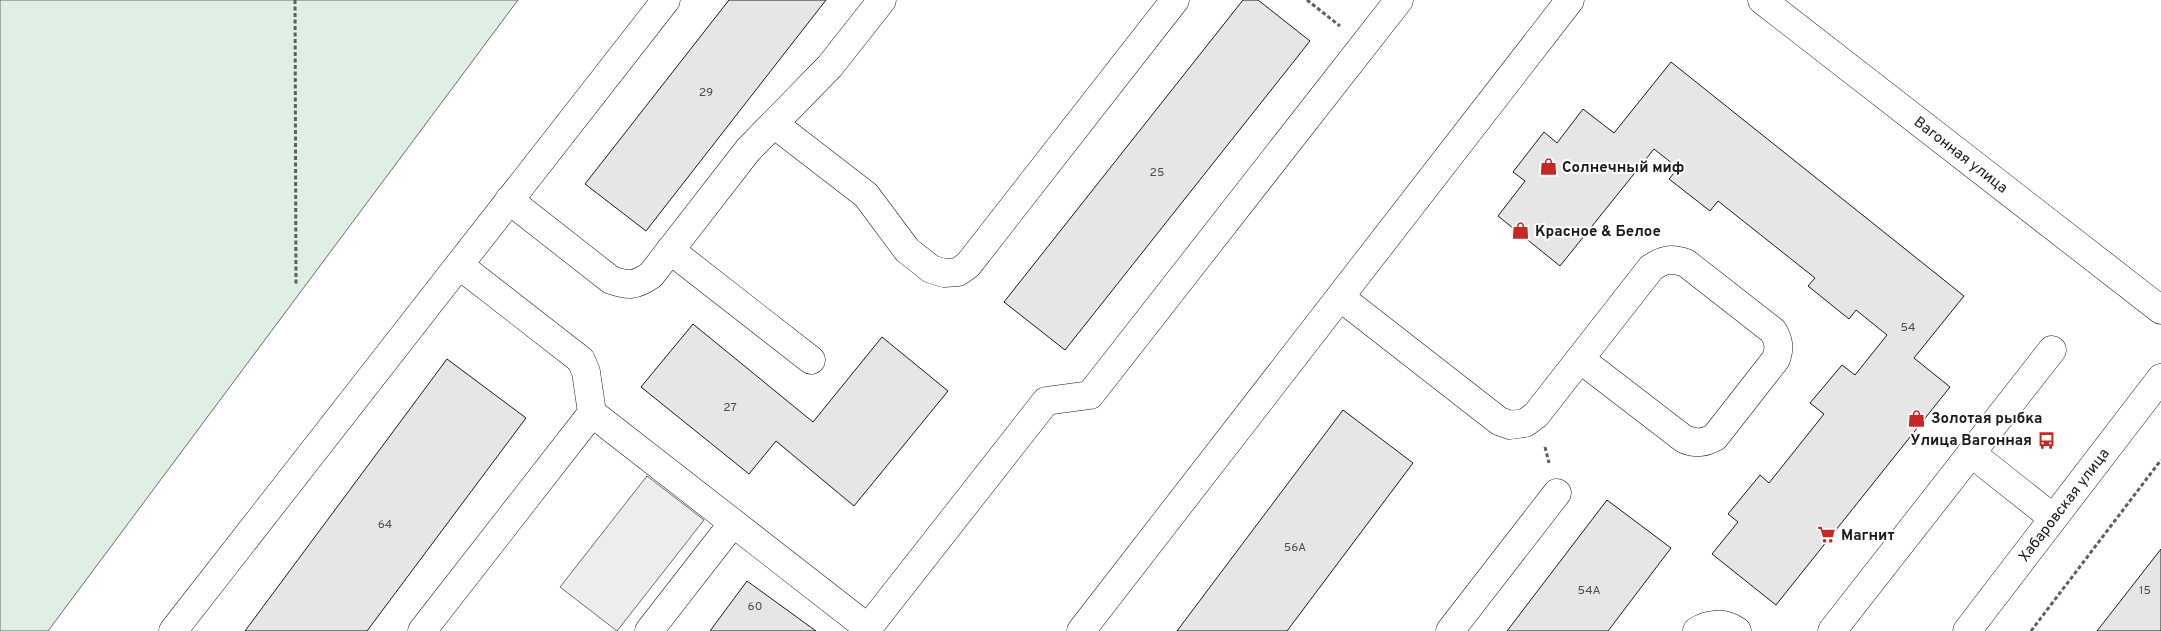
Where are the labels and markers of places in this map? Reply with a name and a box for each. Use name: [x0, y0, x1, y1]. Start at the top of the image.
shop icon: Солнечный миф: [1538, 157, 1558, 177]
place label: Солнечный миф: [1562, 159, 1684, 178]
shop icon: Красное & Белое: [1511, 221, 1531, 241]
place label: Красное & Белое: [1535, 223, 1661, 242]
shop icon: Золотая рыбка: [1907, 408, 1927, 428]
place label: Золотая рыбка: [1931, 410, 2042, 429]
bus stop icon: Улица Вагонная: [2036, 430, 2056, 450]
place label: Улица Вагонная: [1910, 432, 2032, 451]
supermarket icon: Магнит: [1817, 525, 1837, 545]
place label: Магнит: [1841, 527, 1894, 546]

